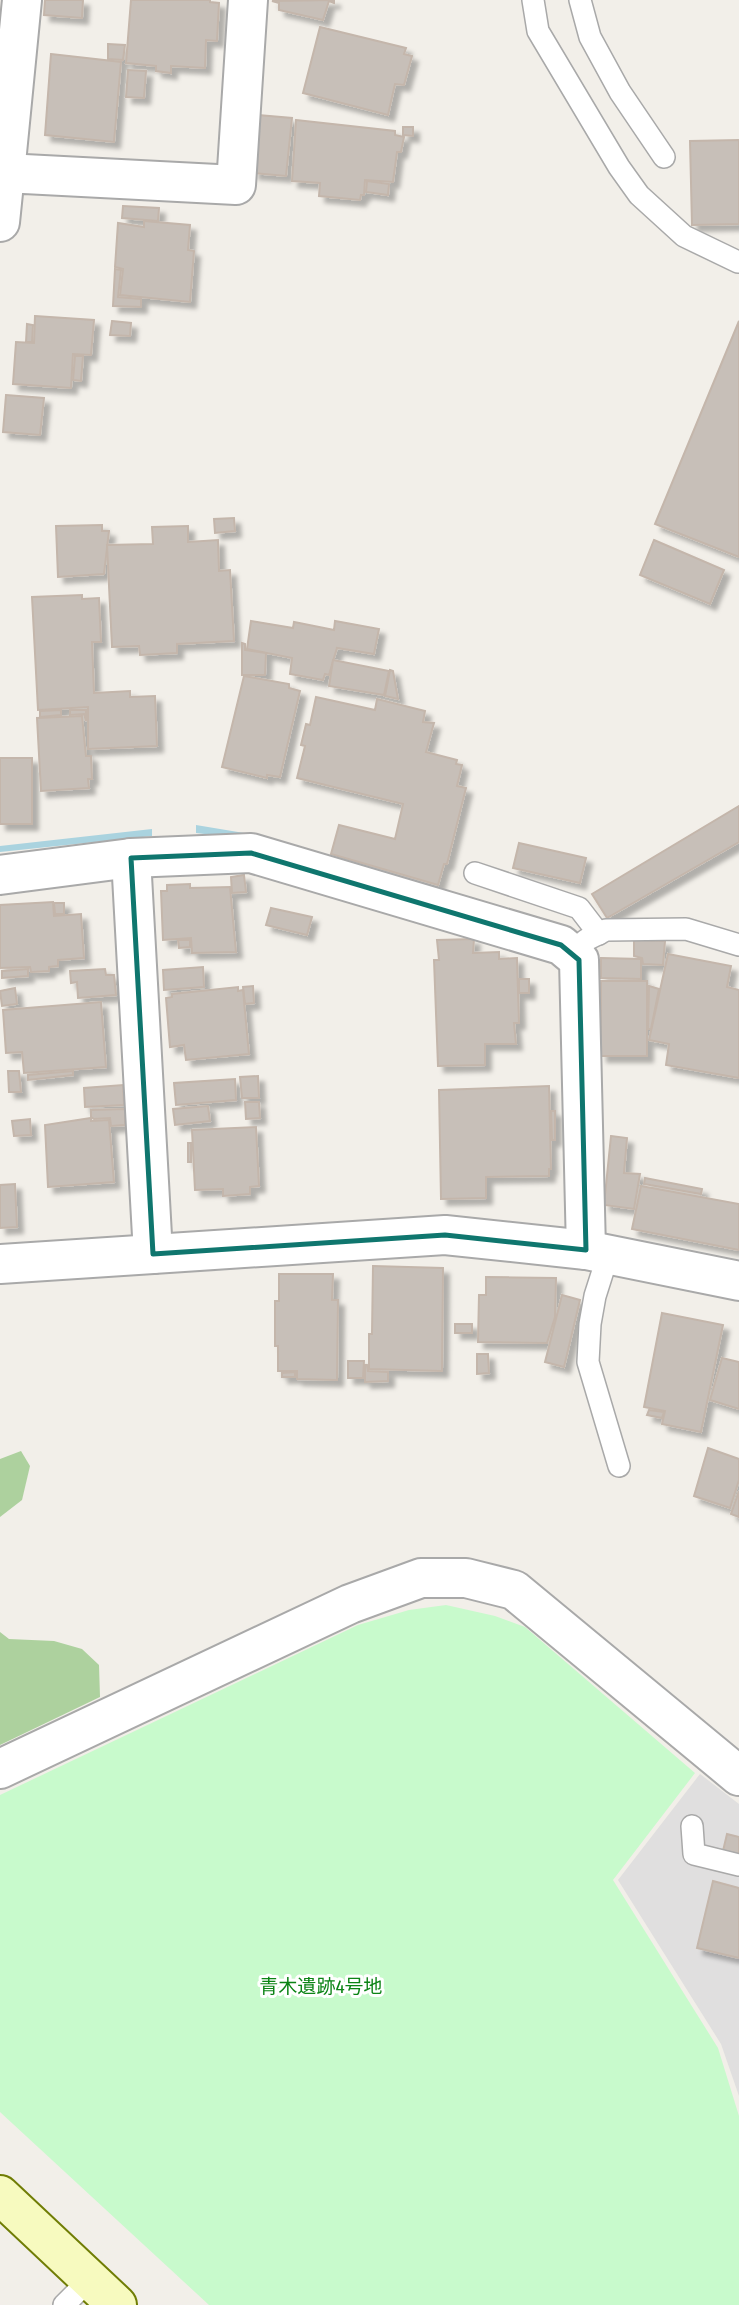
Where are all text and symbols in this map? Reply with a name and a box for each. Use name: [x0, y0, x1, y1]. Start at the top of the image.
park label: 青木遺跡4号地: [259, 1975, 383, 1998]

